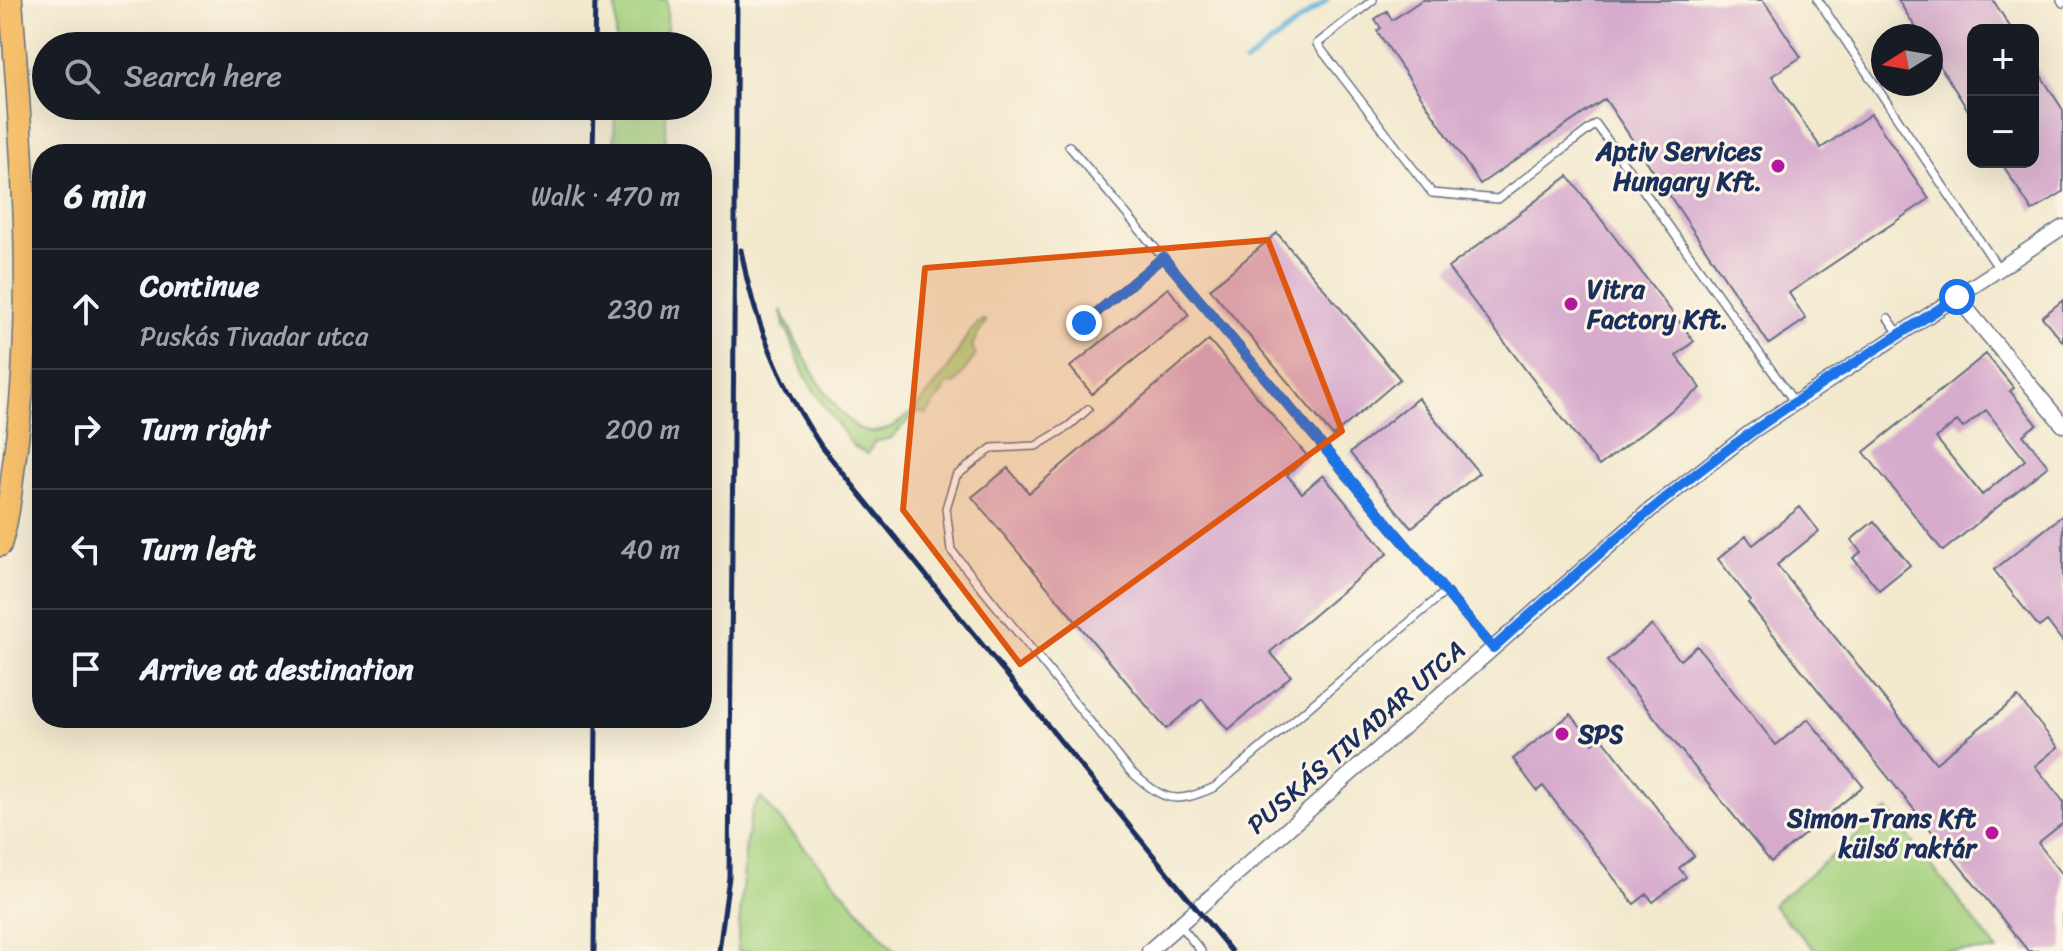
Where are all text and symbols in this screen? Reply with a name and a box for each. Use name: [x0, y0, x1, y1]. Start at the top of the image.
north arrow: [1871, 24, 1943, 96]
map controls: [1967, 24, 2039, 168]
button: +: [1967, 24, 2039, 96]
search box: [32, 32, 712, 120]
text: Search here: [124, 49, 282, 103]
icon: search: [60, 54, 104, 98]
button: −: [1967, 96, 2039, 168]
place label: Aptiv Services Hungary Kft.: [1595, 128, 1763, 204]
marker: Aptiv Services Hungary Kft.: [1769, 157, 1787, 175]
text: 6 min: [64, 166, 146, 226]
text: Walk · 470 m: [531, 173, 680, 219]
text: Continue: [140, 259, 259, 313]
place label: Vitra Factory Kft.: [1586, 266, 1728, 342]
route start: [1939, 279, 1975, 315]
text: 230 m: [608, 286, 680, 332]
icon: ahead: [64, 287, 108, 331]
marker: Vitra Factory Kft.: [1562, 295, 1580, 313]
route end: [1066, 305, 1102, 341]
text: Puskás Tivadar utca: [140, 313, 368, 359]
text: Turn right: [140, 402, 270, 456]
text: 200 m: [605, 406, 680, 452]
icon: right: [64, 407, 108, 451]
text: Turn left: [140, 522, 256, 576]
text: 40 m: [621, 526, 680, 572]
icon: left: [64, 527, 108, 571]
street label: PUSKÁS TIVADAR UTCA: [1236, 628, 1476, 846]
text: Arrive at destination: [140, 642, 414, 696]
icon: arrive: [64, 647, 108, 691]
place label: SPS: [1577, 711, 1625, 757]
marker: SPS: [1553, 725, 1571, 743]
place label: Simon-Trans Kft külső raktár: [1786, 795, 1978, 871]
marker: Simon-Trans Kft külső raktár: [1983, 824, 2001, 842]

